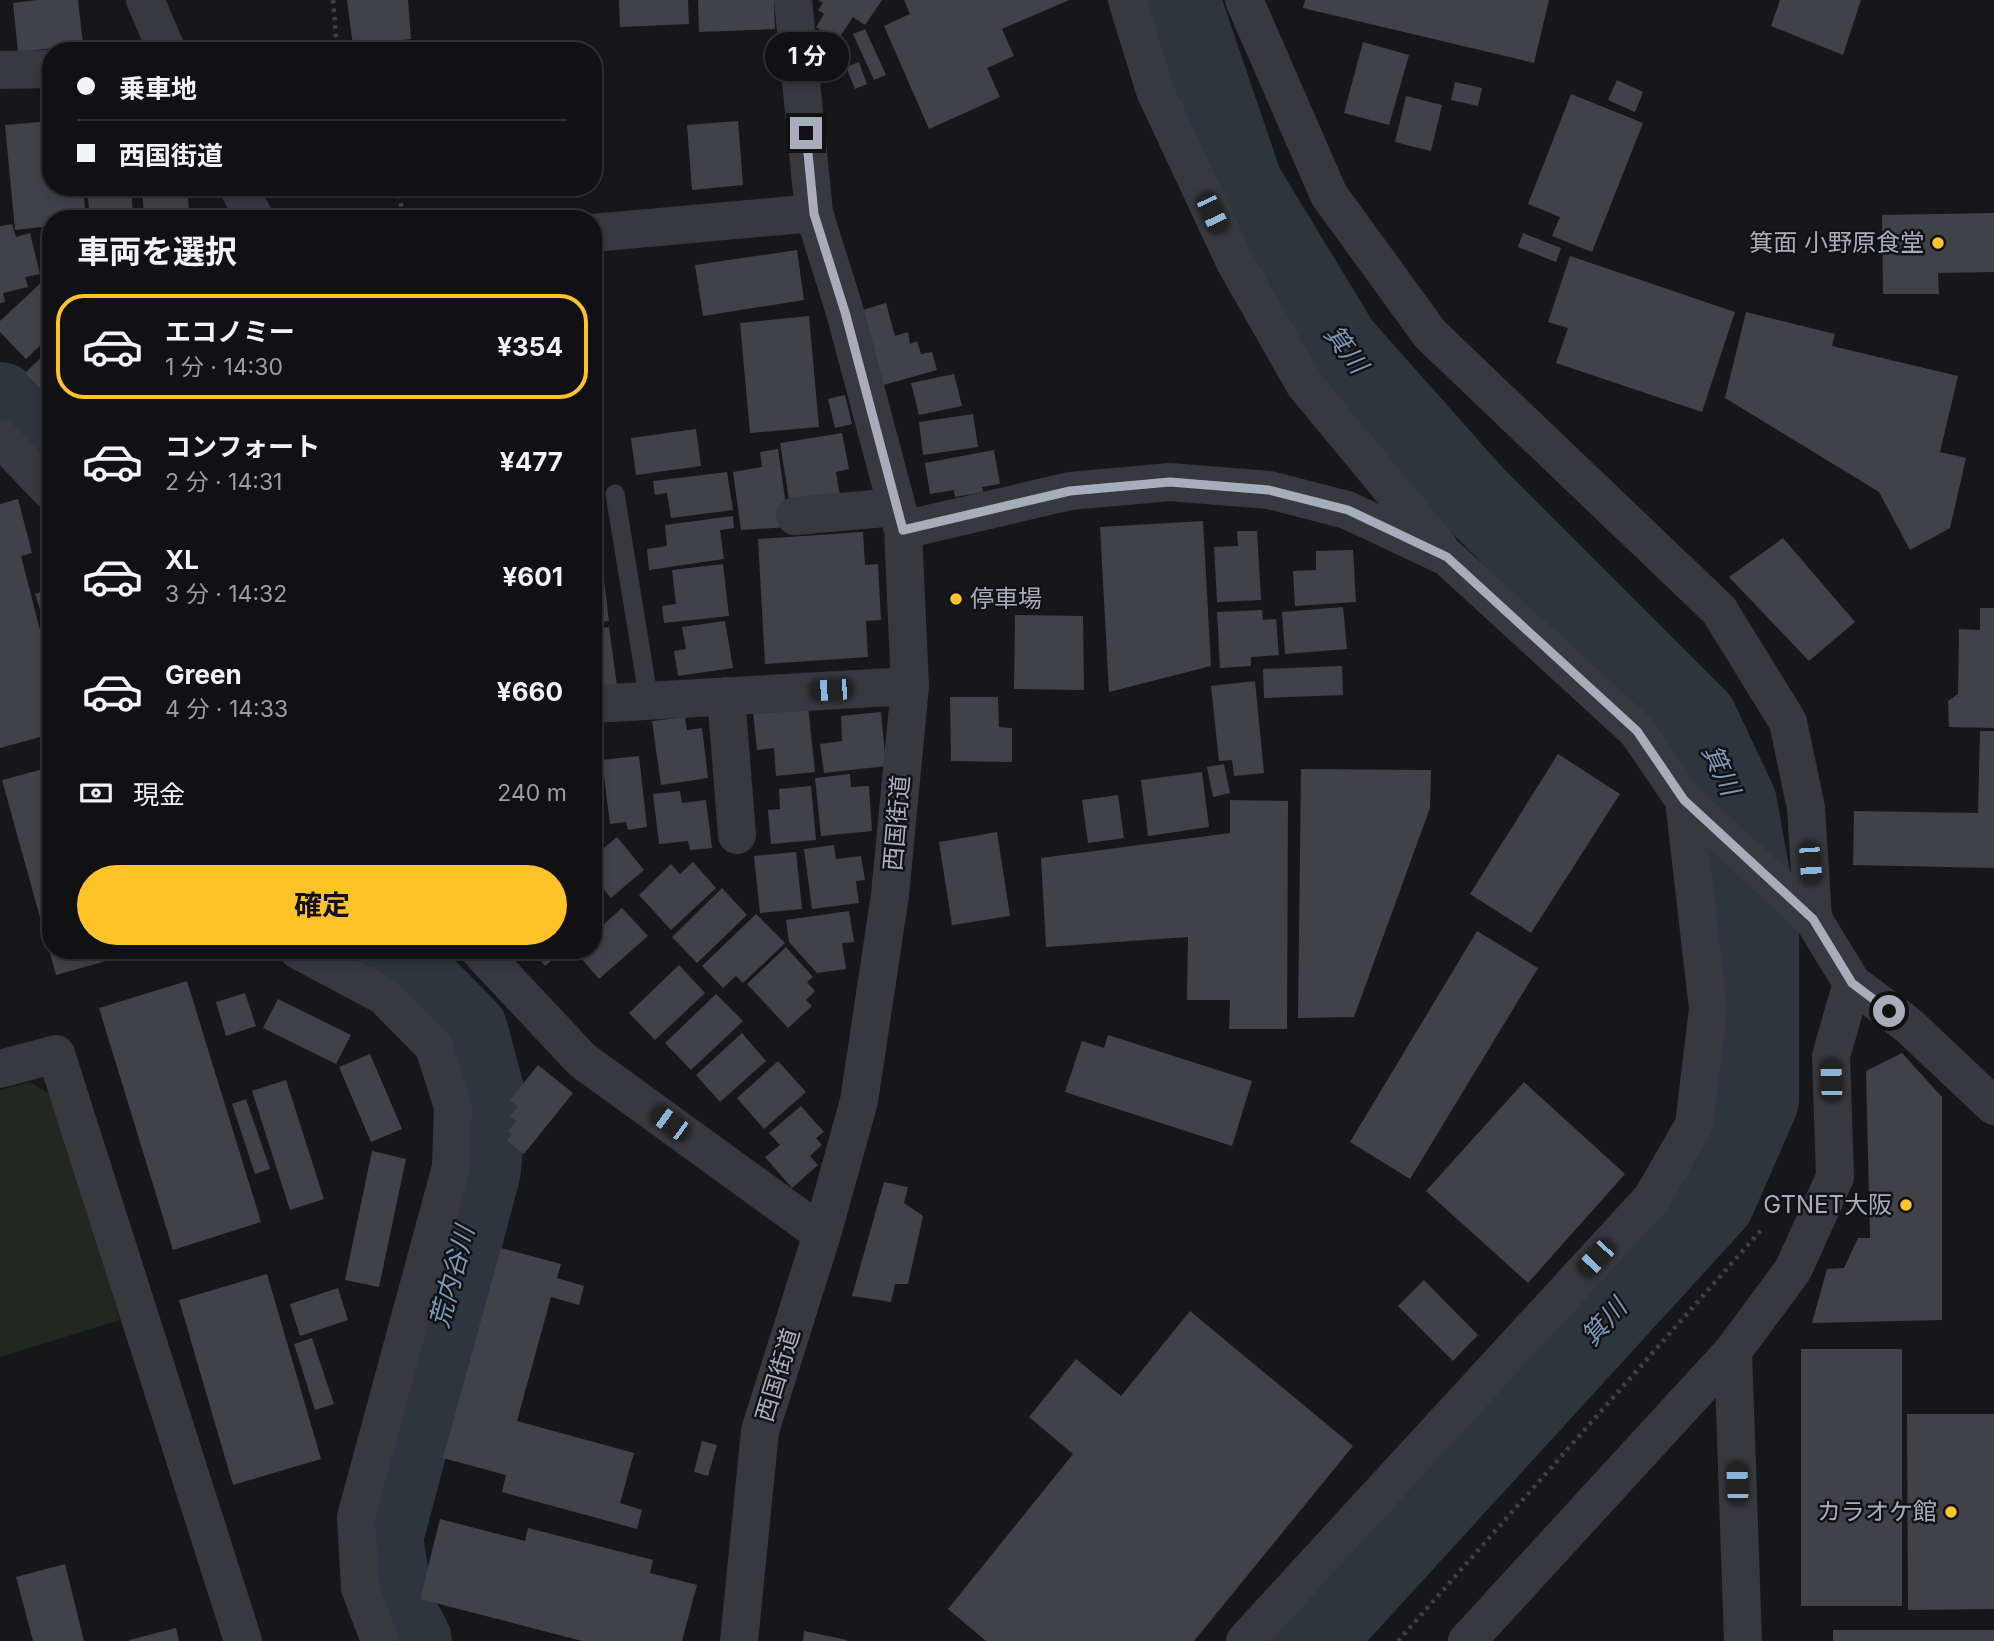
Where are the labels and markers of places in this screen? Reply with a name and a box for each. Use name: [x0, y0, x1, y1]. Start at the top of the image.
place label: 箕面 小野原食堂: [1749, 228, 1924, 257]
marker: 箕面 小野原食堂: [1930, 235, 1946, 251]
place label: 停車場: [970, 584, 1042, 613]
marker: 停車場: [948, 591, 964, 607]
place label: GTNET大阪: [1763, 1190, 1892, 1219]
marker: GTNET大阪: [1898, 1197, 1914, 1213]
place label: カラオケ館: [1817, 1497, 1937, 1526]
marker: カラオケ館: [1943, 1504, 1959, 1520]

